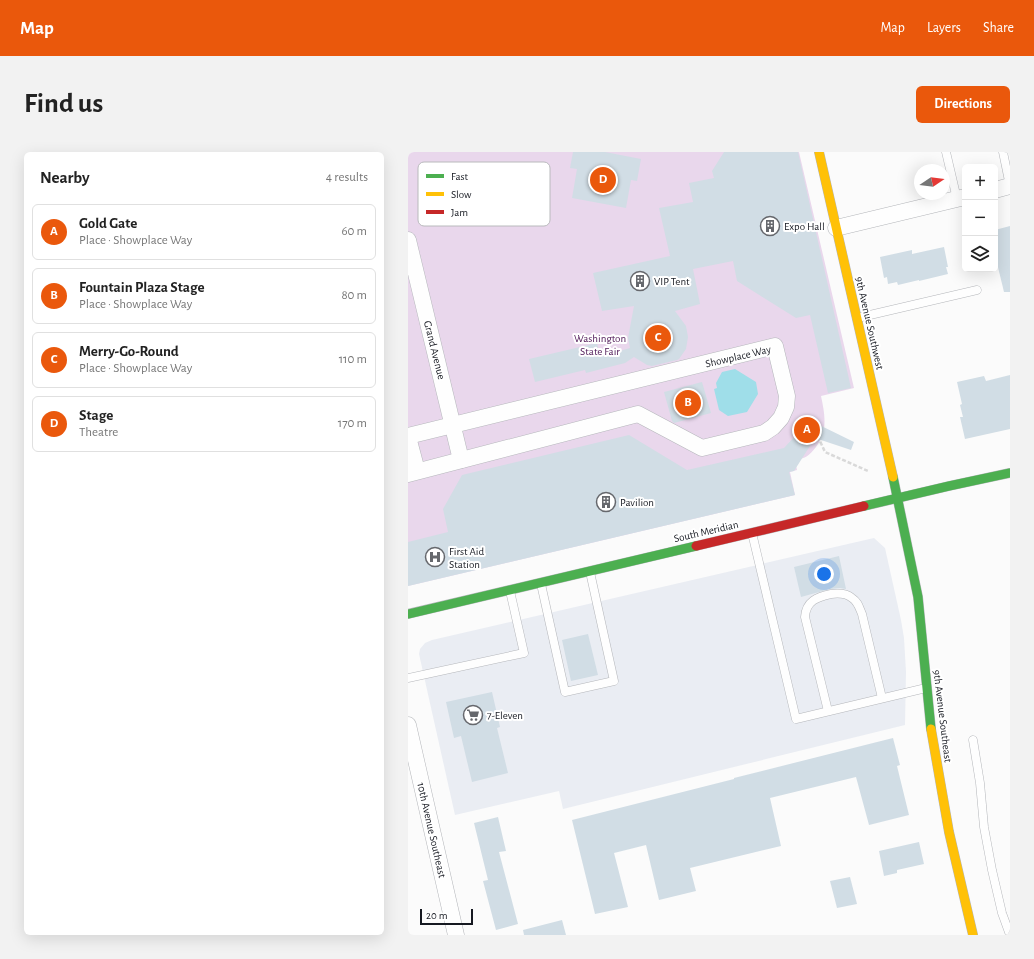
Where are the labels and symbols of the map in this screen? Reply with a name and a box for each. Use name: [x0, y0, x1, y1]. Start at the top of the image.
legend: [418, 162, 550, 226]
north arrow: [914, 164, 950, 200]
pin: D: [590, 165, 616, 195]
text: Fast: [451, 171, 469, 182]
text: Slow: [451, 189, 472, 200]
text: Jam: [451, 207, 468, 218]
building icon: Expo Hall: [759, 215, 781, 237]
place label: Expo Hall: [784, 221, 825, 232]
building icon: VIP Tent: [629, 270, 651, 292]
place label: VIP Tent: [654, 276, 690, 287]
street label: 9th Avenue Southwest: [853, 276, 886, 371]
street label: Grand Avenue: [422, 320, 447, 381]
pin: C: [645, 323, 671, 353]
park label: Washington State Fair: [574, 333, 626, 357]
street label: Showplace Way: [704, 344, 772, 369]
pin: B: [675, 388, 701, 418]
pin: A: [794, 415, 820, 445]
building icon: Pavilion: [595, 491, 617, 513]
place label: Pavilion: [620, 497, 654, 508]
street label: South Meridian: [673, 519, 739, 544]
hospital icon: First Aid Station: [424, 546, 446, 568]
place label: First Aid Station: [449, 546, 484, 570]
your location: [814, 564, 834, 584]
street label: 9th Avenue Southeast: [931, 669, 954, 763]
supermarket icon: 7-Eleven: [462, 704, 484, 726]
place label: 7-Eleven: [487, 710, 523, 721]
street label: 10th Avenue Southeast: [415, 781, 448, 879]
scale bar: [420, 907, 473, 926]

